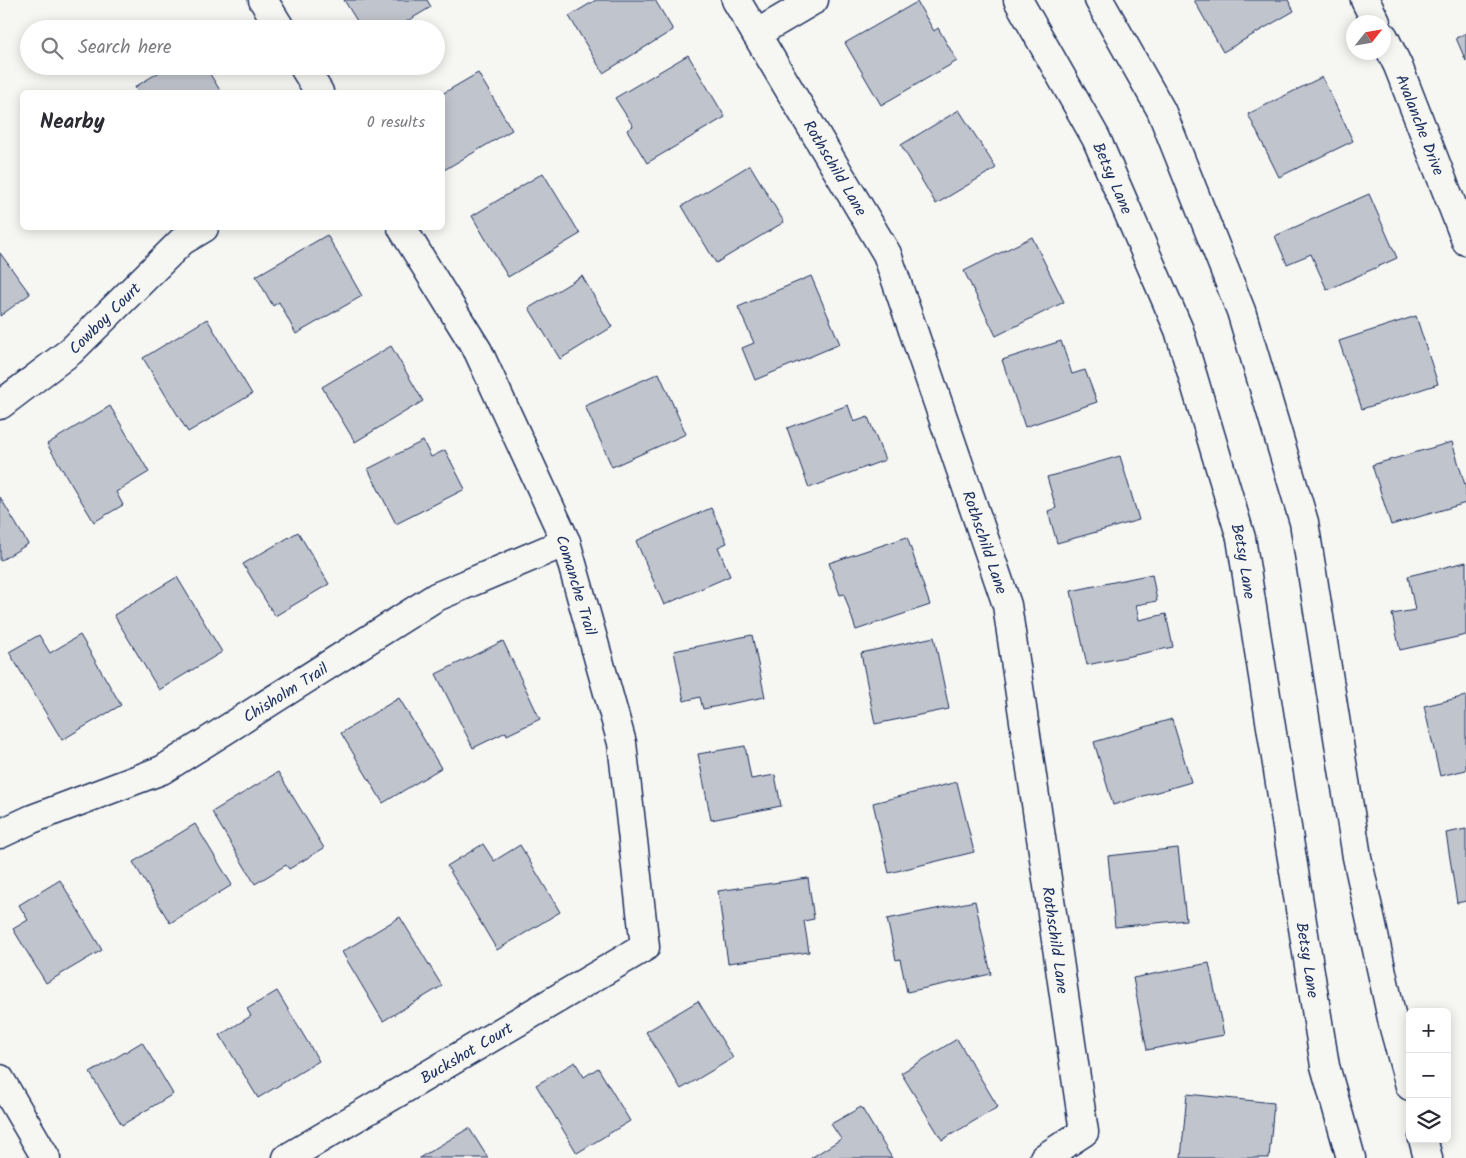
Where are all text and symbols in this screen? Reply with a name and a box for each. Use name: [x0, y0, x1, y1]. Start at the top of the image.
north arrow: [1346, 15, 1391, 60]
search box: [20, 20, 445, 75]
text: Search here: [78, 33, 172, 63]
icon: search: [38, 34, 66, 62]
street label: Avalanche Drive: [1388, 71, 1450, 179]
text: Nearby: [40, 106, 105, 139]
text: 0 results: [367, 110, 425, 135]
street label: Rothschild Lane: [796, 116, 873, 221]
street label: Betsy Lane: [1085, 138, 1139, 219]
street label: Cowboy Court: [63, 277, 148, 361]
street label: Rothschild Lane: [955, 487, 1013, 598]
street label: Betsy Lane: [1223, 521, 1262, 601]
street label: Comanche Trail: [548, 532, 603, 639]
street label: Chisholm Trail: [238, 657, 334, 730]
street label: Rothschild Lane: [1034, 885, 1075, 995]
street label: Betsy Lane: [1288, 921, 1325, 1000]
map controls: [1406, 1008, 1451, 1143]
button: +: [1406, 1008, 1451, 1053]
street label: Buckshot Court: [416, 1016, 519, 1091]
button: −: [1406, 1053, 1451, 1098]
button: layers: [1406, 1098, 1451, 1143]

